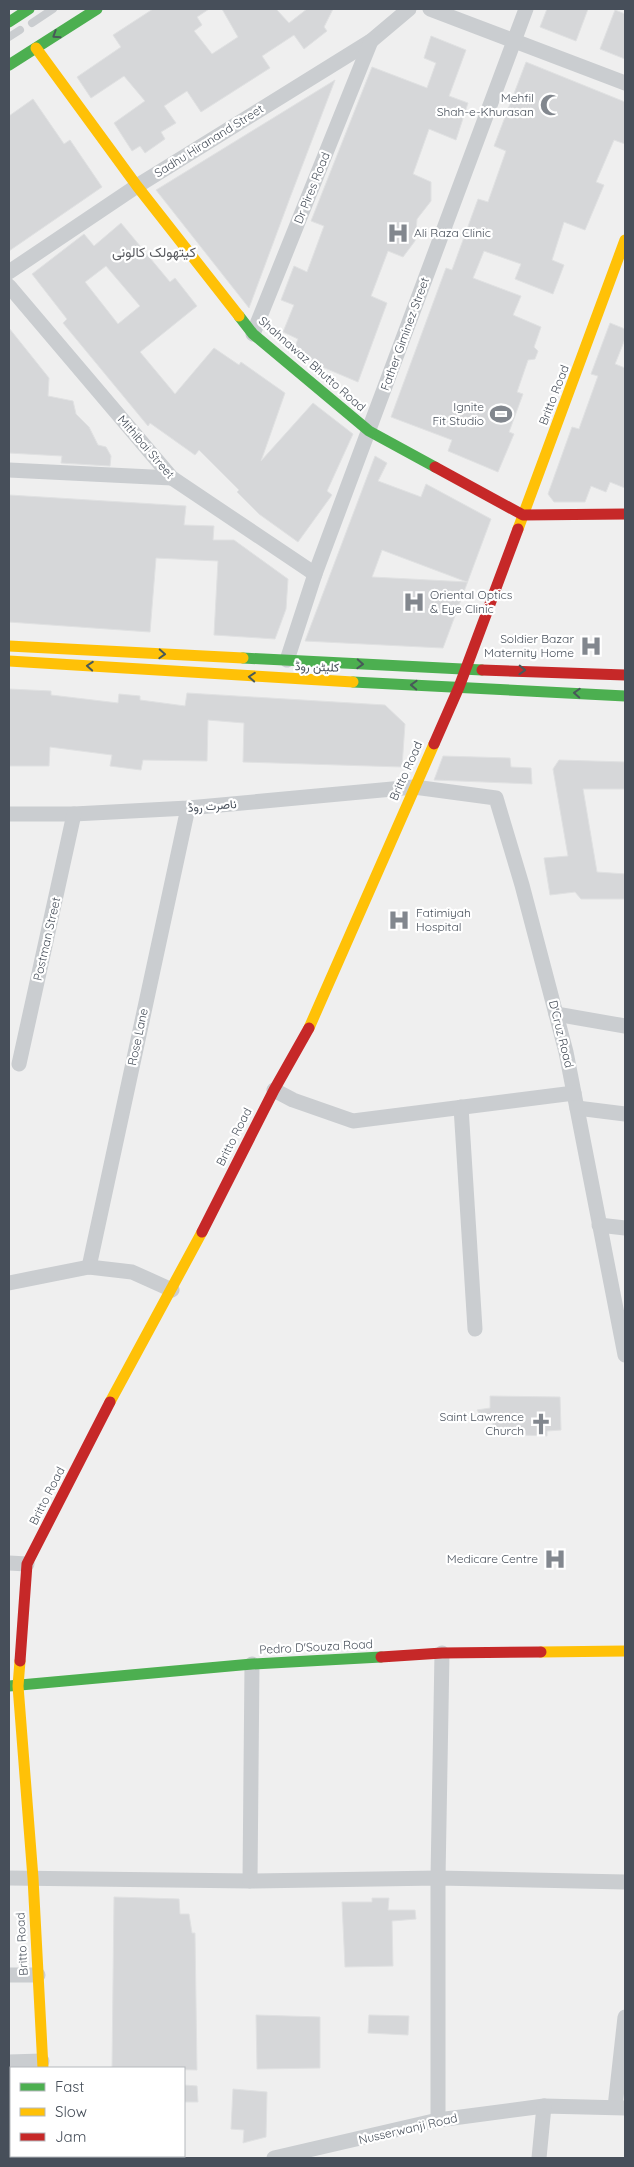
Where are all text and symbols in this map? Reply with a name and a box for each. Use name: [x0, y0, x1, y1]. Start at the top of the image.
one-way arrow: [52, 29, 61, 38]
place label: Mehfil Shah-e-Khurasan: [437, 90, 534, 119]
mosque icon: Mehfil Shah-e-Khurasan: [538, 92, 564, 118]
street label: Sadhu Hiranand Street: [151, 101, 266, 180]
street label: Dr Pires Road: [290, 150, 333, 226]
hospital icon: Ali Raza Clinic: [385, 220, 411, 246]
place label: Ali Raza Clinic: [414, 225, 491, 240]
district label: کیتھولک کالونی: [112, 243, 196, 261]
street label: Father Giminez Street: [377, 275, 432, 392]
street label: Shahnawaz Bhutto Road: [256, 313, 369, 414]
street label: Britto Road: [535, 363, 572, 427]
place label: Ignite Fit Studio: [433, 399, 484, 428]
sports icon: Ignite Fit Studio: [488, 401, 514, 427]
street label: Mithibai Street: [115, 412, 178, 481]
place label: Oriental Optics & Eye Clinic: [430, 587, 513, 616]
hospital icon: Oriental Optics & Eye Clinic: [401, 589, 427, 615]
place label: Soldier Bazar Maternity Home: [484, 631, 574, 660]
hospital icon: Soldier Bazar Maternity Home: [578, 633, 604, 659]
one-way arrow: [159, 649, 167, 660]
street label: کلیٹن روڈ: [294, 658, 340, 676]
one-way arrow: [356, 659, 364, 670]
one-way arrow: [86, 661, 94, 672]
one-way arrow: [518, 665, 526, 675]
one-way arrow: [248, 672, 256, 683]
one-way arrow: [410, 679, 418, 690]
one-way arrow: [572, 688, 580, 699]
street label: Britto Road: [386, 739, 425, 803]
street label: ناصرت روڈ: [187, 796, 237, 816]
street label: Postman Street: [30, 896, 63, 982]
place label: Fatimiyah Hospital: [416, 905, 471, 934]
hospital icon: Fatimiyah Hospital: [386, 907, 412, 933]
street label: D'Cruz Road: [546, 999, 577, 1069]
street label: Rose Lane: [124, 1007, 151, 1067]
street label: Britto Road: [212, 1105, 255, 1168]
place label: Saint Lawrence Church: [439, 1409, 524, 1438]
church icon: Saint Lawrence Church: [528, 1411, 554, 1437]
street label: Britto Road: [25, 1464, 68, 1527]
hospital icon: Medicare Centre: [542, 1546, 568, 1572]
place label: Medicare Centre: [447, 1551, 538, 1566]
street label: Pedro D'Souza Road: [259, 1636, 373, 1657]
street label: Britto Road: [12, 1912, 31, 1976]
legend: [10, 2067, 185, 2157]
text: Fast: [55, 2077, 84, 2096]
text: Slow: [55, 2102, 87, 2121]
street label: Nusserwanji Road: [357, 2110, 459, 2147]
text: Jam: [55, 2127, 86, 2146]

